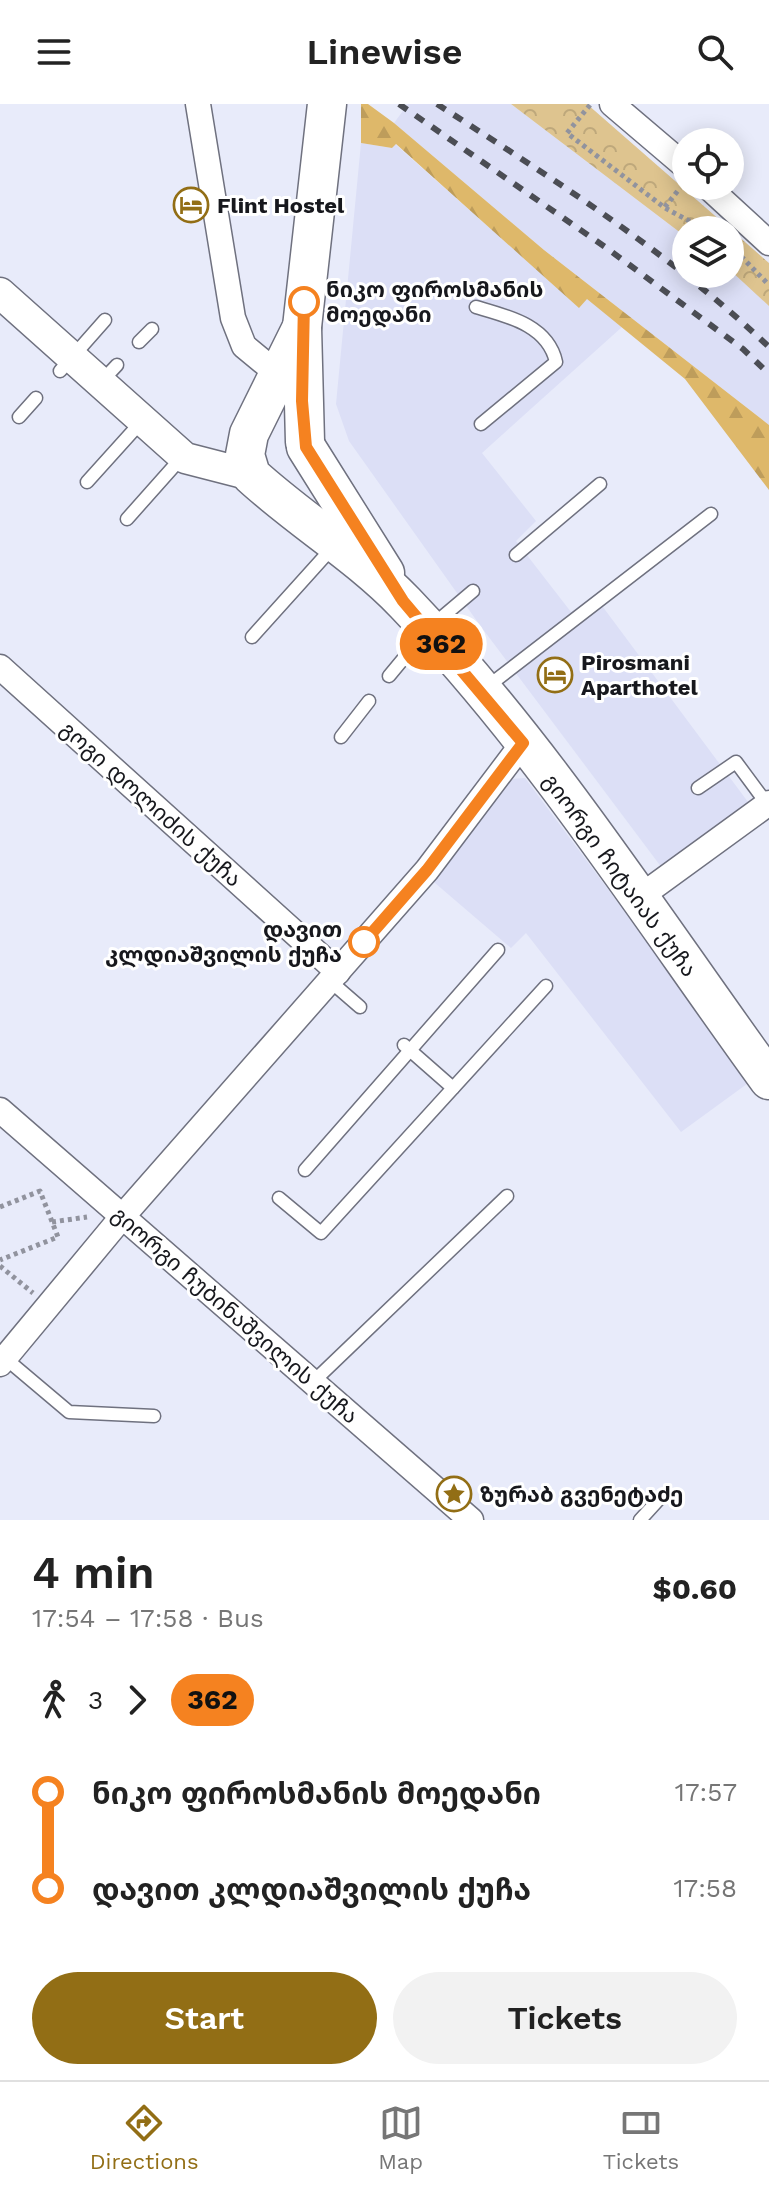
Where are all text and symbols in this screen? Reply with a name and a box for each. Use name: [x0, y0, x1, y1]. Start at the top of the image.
icon: menu: [32, 30, 76, 74]
icon: search: [693, 30, 737, 74]
text: Linewise: [306, 31, 463, 73]
map controls: [672, 128, 744, 288]
button: locate: [672, 128, 744, 200]
hotel icon: Flint Hostel: [172, 186, 210, 224]
place label: Flint Hostel: [217, 193, 345, 218]
button: layers: [672, 216, 744, 288]
place label: ნიკო ფიროსმანის მოედანი: [326, 277, 543, 328]
marker: ნიკო ფიროსმანის მოედანი: [289, 287, 319, 317]
line badge: 362: [395, 618, 487, 670]
text: 362: [416, 627, 466, 660]
place label: Pirosmani Aparthotel: [581, 650, 698, 700]
hotel icon: Pirosmani Aparthotel: [536, 656, 574, 694]
street label: გოგი დოლიძის ქუჩა: [55, 716, 247, 893]
street label: გიორგი ჩიტაიას ქუჩა: [538, 769, 702, 981]
place label: დავით კლდიაშვილის ქუჩა: [105, 917, 342, 968]
marker: დავით კლდიაშვილის ქუჩა: [349, 927, 379, 957]
street label: გიორგი ჩუბინაშვილის ქუჩა: [106, 1201, 363, 1429]
place icon: ზურაბ გვენეტაძე: [435, 1475, 473, 1513]
place label: ზურაბ გვენეტაძე: [480, 1482, 684, 1507]
text: 4 min: [32, 1547, 155, 1599]
text: $0.60: [652, 1571, 737, 1606]
text: 17:54 – 17:58 · Bus: [32, 1603, 264, 1633]
icon: walk: [32, 1678, 76, 1722]
icon: forward: [115, 1678, 159, 1722]
text: 362: [187, 1683, 238, 1716]
text: 3: [88, 1685, 103, 1715]
text: ნიკო ფიროსმანის მოედანი: [92, 1776, 541, 1811]
text: 17:57: [675, 1777, 737, 1807]
text: დავით კლდიაშვილის ქუჩა: [92, 1872, 531, 1907]
text: 17:58: [673, 1873, 737, 1903]
button: Start: [32, 1972, 377, 2064]
button: Tickets: [393, 1972, 737, 2064]
tab: Directions: [90, 2101, 199, 2174]
tab: Map: [378, 2101, 423, 2174]
tab: Tickets: [603, 2101, 679, 2174]

